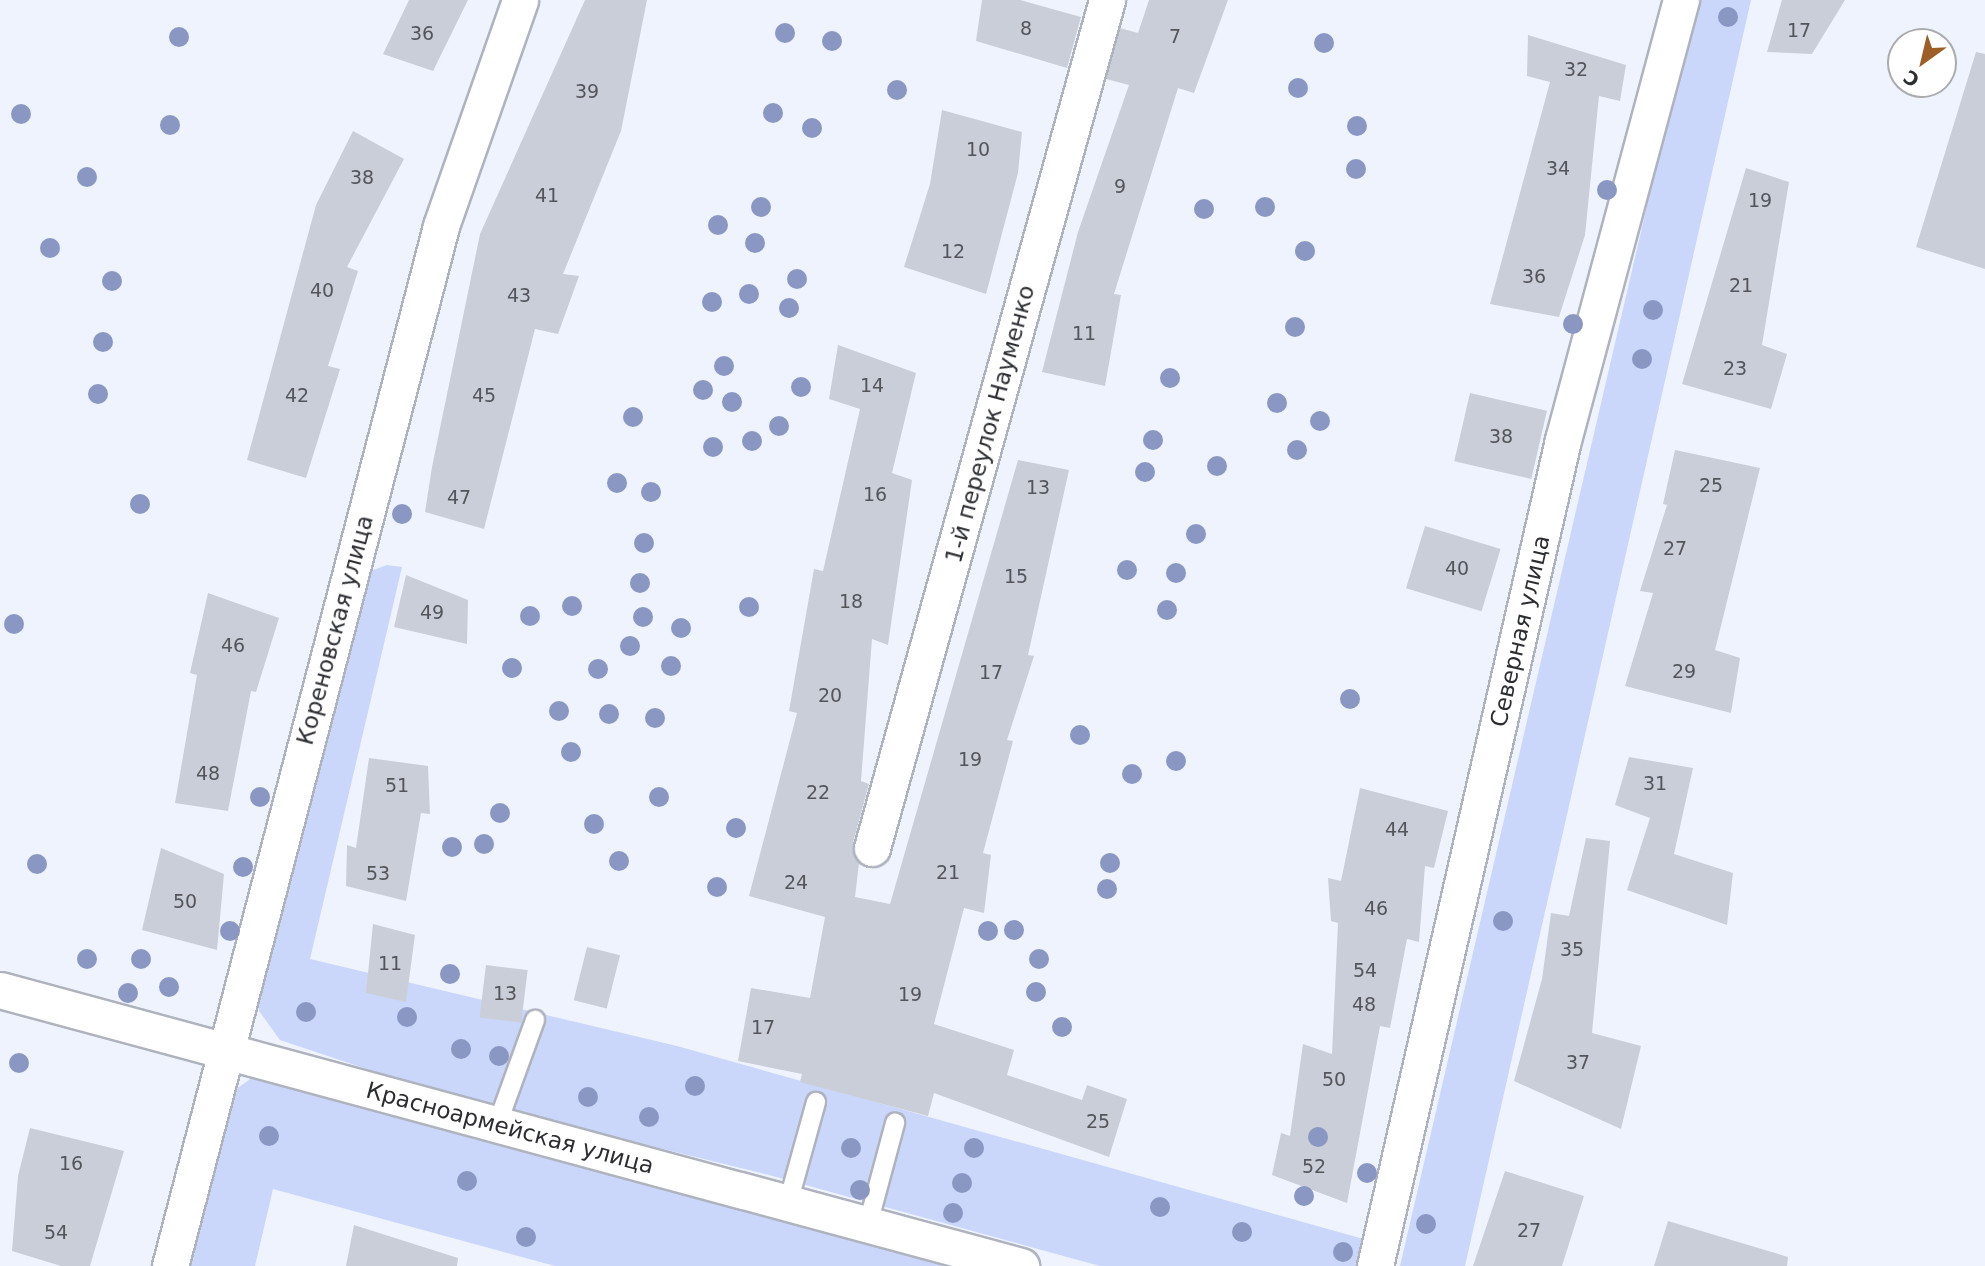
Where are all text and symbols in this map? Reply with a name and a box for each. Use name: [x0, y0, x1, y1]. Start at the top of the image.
house number: 8: [1020, 18, 1032, 40]
house number: 17: [1787, 20, 1811, 42]
house number: 36: [410, 23, 434, 45]
house number: 7: [1169, 26, 1181, 48]
north arrow: [1887, 28, 1957, 98]
house number: 32: [1564, 59, 1588, 81]
text: С: [1899, 66, 1923, 92]
house number: 39: [575, 81, 599, 103]
house number: 10: [966, 139, 990, 161]
house number: 34: [1546, 158, 1570, 180]
house number: 38: [350, 167, 374, 189]
house number: 9: [1114, 176, 1126, 198]
house number: 41: [535, 185, 559, 207]
house number: 19: [1748, 190, 1772, 212]
house number: 12: [941, 241, 965, 263]
house number: 36: [1522, 266, 1546, 288]
house number: 21: [1729, 275, 1753, 297]
house number: 40: [310, 280, 334, 302]
street label: 1-й переулок Науменко: [940, 282, 1040, 566]
house number: 43: [507, 285, 531, 307]
house number: 11: [1072, 323, 1096, 345]
house number: 23: [1723, 358, 1747, 380]
house number: 14: [860, 375, 884, 397]
house number: 42: [285, 385, 309, 407]
house number: 45: [472, 385, 496, 407]
house number: 38: [1489, 426, 1513, 448]
house number: 25: [1699, 475, 1723, 497]
house number: 13: [1026, 477, 1050, 499]
house number: 16: [863, 484, 887, 506]
house number: 47: [447, 487, 471, 509]
street label: Кореновская улица: [291, 512, 379, 748]
street label: Северная улица: [1485, 533, 1555, 729]
house number: 27: [1663, 538, 1687, 560]
house number: 40: [1445, 558, 1469, 580]
house number: 15: [1004, 566, 1028, 588]
house number: 18: [839, 591, 863, 613]
house number: 49: [420, 602, 444, 624]
house number: 46: [221, 635, 245, 657]
house number: 29: [1672, 661, 1696, 683]
house number: 17: [979, 662, 1003, 684]
house number: 20: [818, 685, 842, 707]
house number: 19: [958, 749, 982, 771]
house number: 48: [196, 763, 220, 785]
house number: 31: [1643, 773, 1667, 795]
house number: 51: [385, 775, 409, 797]
house number: 22: [806, 782, 830, 804]
house number: 44: [1385, 819, 1409, 841]
house number: 21: [936, 862, 960, 884]
house number: 53: [366, 863, 390, 885]
house number: 24: [784, 872, 808, 894]
house number: 50: [173, 891, 197, 913]
house number: 46: [1364, 898, 1388, 920]
house number: 35: [1560, 939, 1584, 961]
house number: 11: [378, 953, 402, 975]
house number: 54: [1353, 960, 1377, 982]
house number: 13: [493, 983, 517, 1005]
house number: 19: [898, 984, 922, 1006]
house number: 48: [1352, 994, 1376, 1016]
house number: 17: [751, 1017, 775, 1039]
house number: 37: [1566, 1052, 1590, 1074]
house number: 50: [1322, 1069, 1346, 1091]
street label: Красноармейская улица: [363, 1076, 657, 1180]
house number: 25: [1086, 1111, 1110, 1133]
house number: 16: [59, 1153, 83, 1175]
house number: 52: [1302, 1156, 1326, 1178]
house number: 27: [1517, 1220, 1541, 1242]
house number: 54: [44, 1222, 68, 1244]

